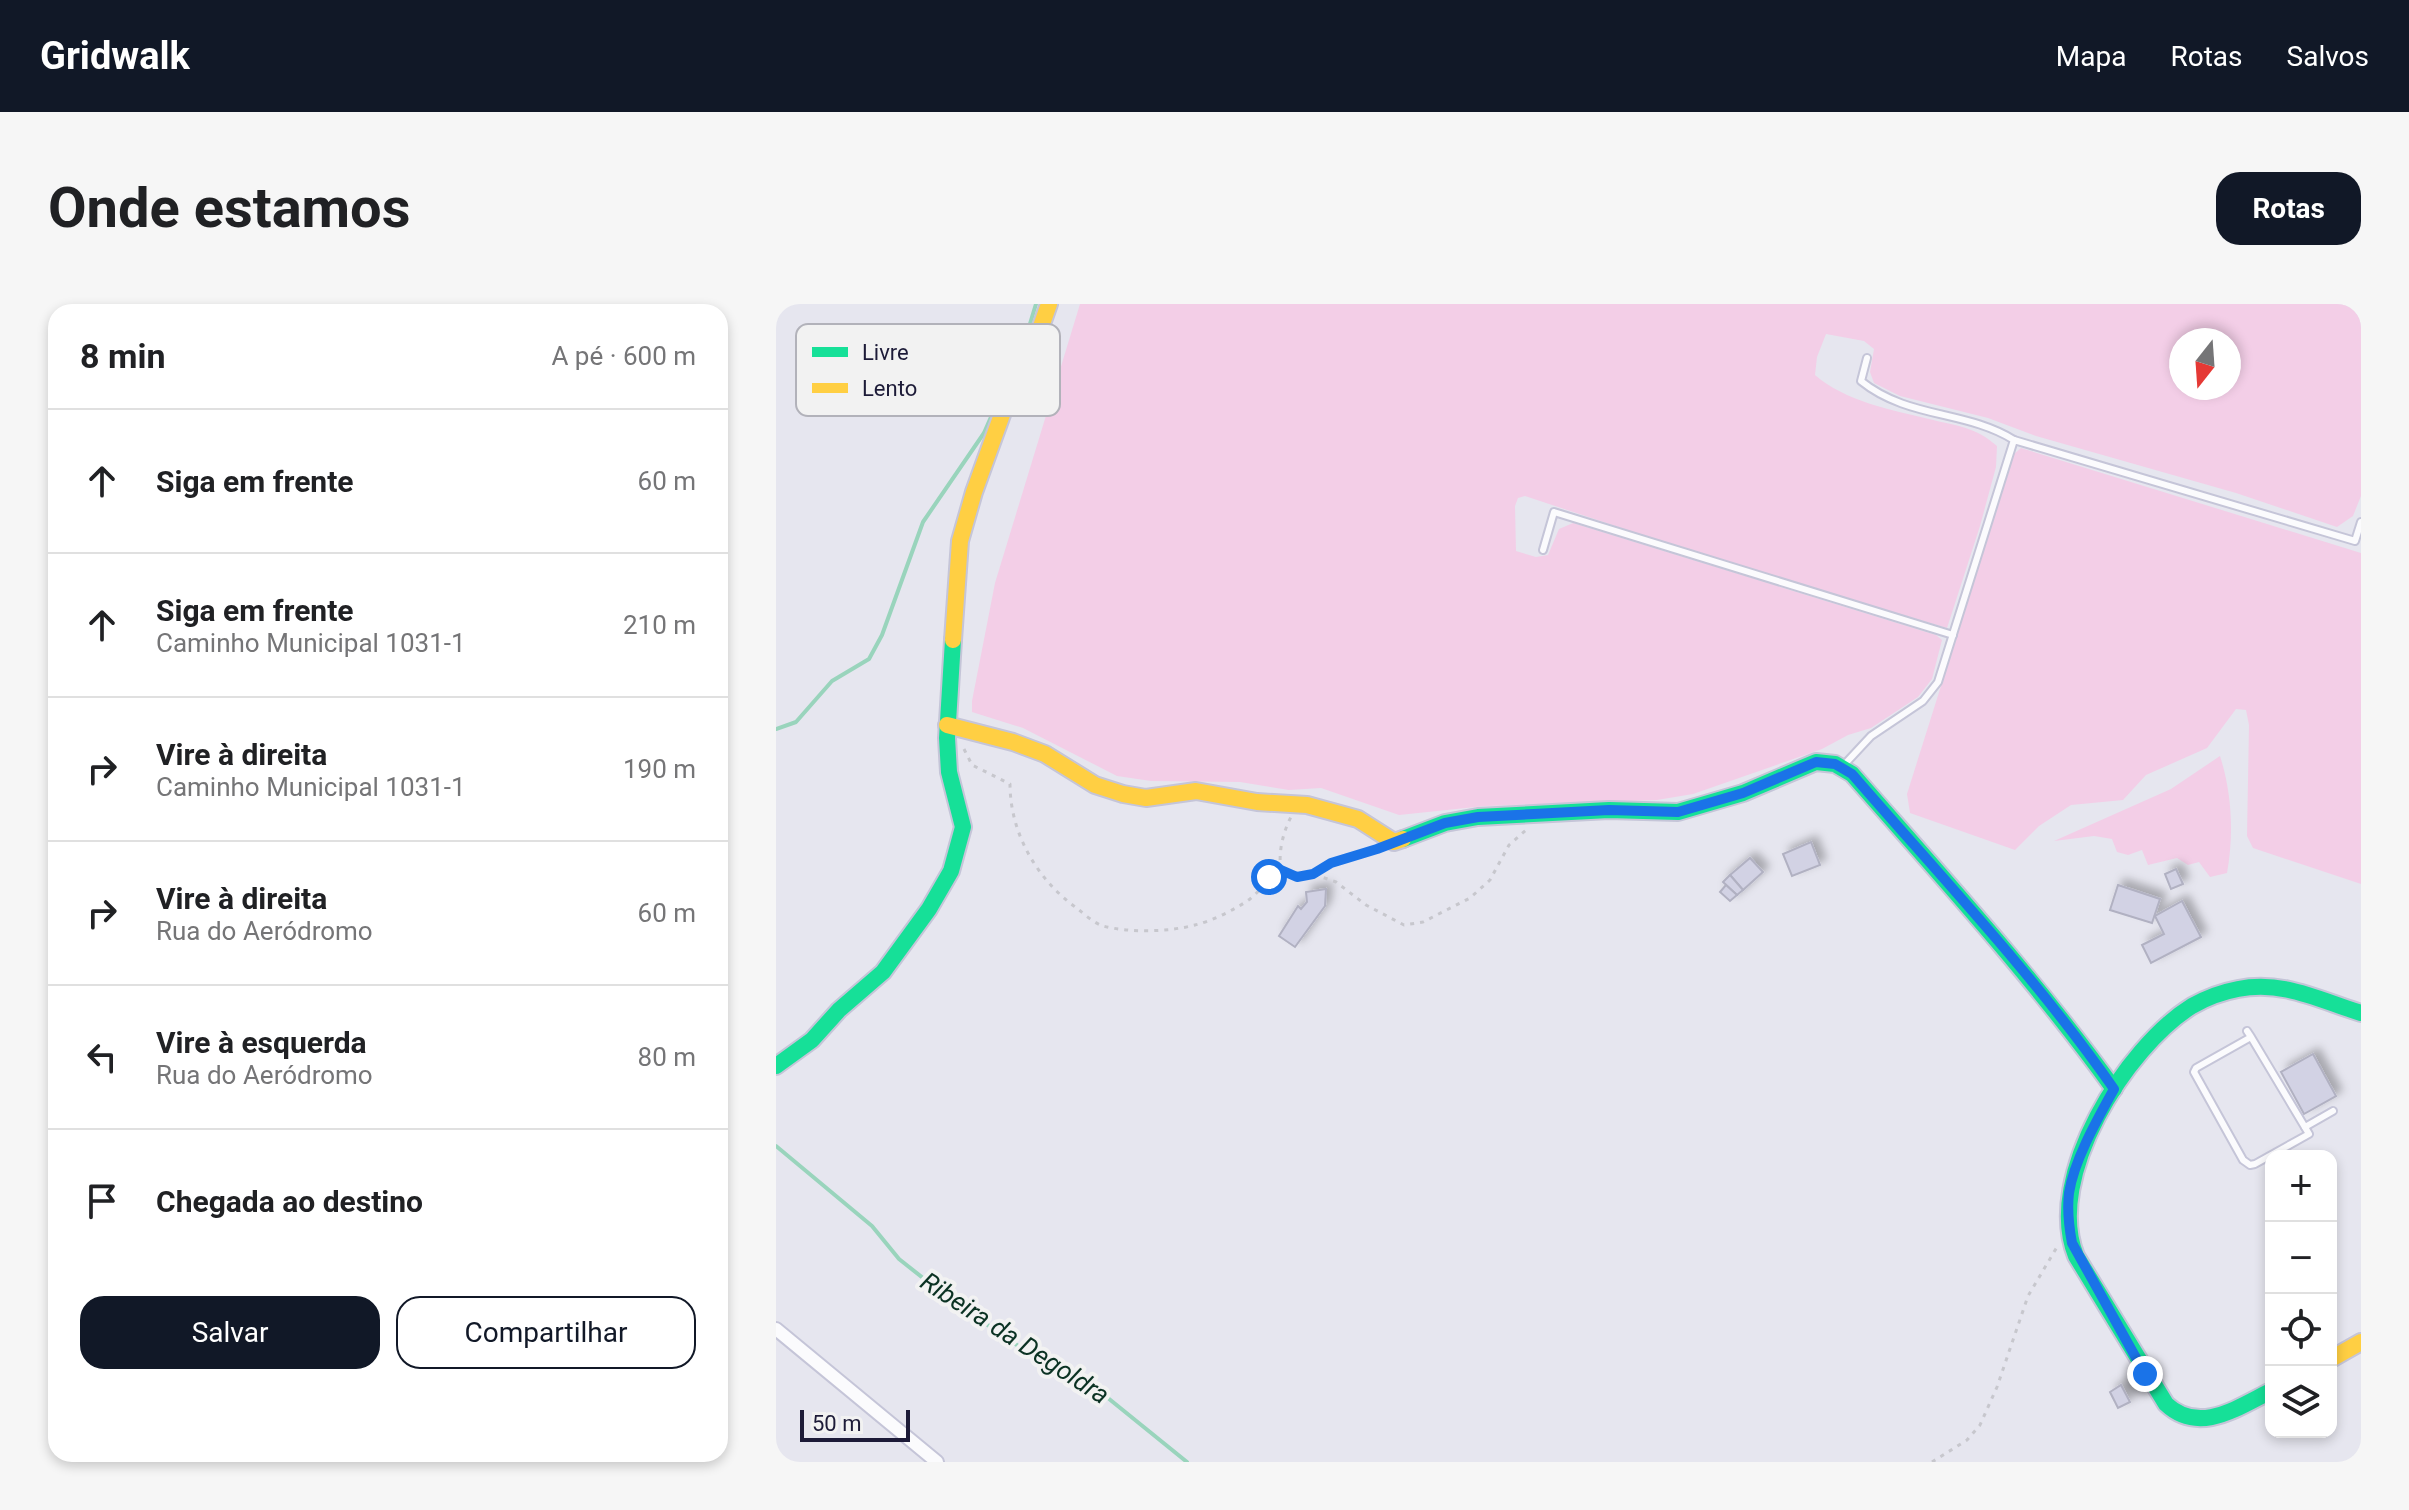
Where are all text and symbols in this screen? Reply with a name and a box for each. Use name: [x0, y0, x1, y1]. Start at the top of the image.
text: Gridwalk: [40, 34, 190, 78]
text: Mapa: [2056, 40, 2126, 73]
text: Rotas: [2170, 40, 2243, 73]
text: Salvos: [2287, 40, 2369, 73]
button: Rotas: [2216, 172, 2361, 245]
text: Onde estamos: [48, 175, 411, 241]
legend: [796, 324, 1060, 416]
north arrow: [2169, 328, 2241, 400]
text: 8 min: [80, 336, 165, 376]
text: Livre: [862, 340, 909, 365]
text: A pé · 600 m: [551, 341, 696, 371]
text: Lento: [862, 376, 917, 401]
icon: ahead: [80, 459, 124, 503]
text: Siga em frente: [156, 464, 354, 499]
text: 60 m: [638, 466, 696, 496]
text: Siga em frente: [156, 593, 354, 628]
icon: ahead: [80, 603, 124, 647]
text: 210 m: [623, 610, 696, 640]
text: Caminho Municipal 1031-1: [156, 628, 466, 658]
text: Vire à direita: [156, 737, 327, 772]
icon: right: [80, 747, 124, 791]
text: 190 m: [623, 754, 696, 784]
text: Caminho Municipal 1031-1: [156, 772, 466, 802]
route start: [1251, 859, 1287, 895]
text: Vire à direita: [156, 881, 327, 916]
icon: right: [80, 891, 124, 935]
text: 60 m: [638, 898, 696, 928]
text: Rua do Aeródromo: [156, 916, 373, 946]
text: Vire à esquerda: [156, 1025, 367, 1060]
icon: left: [80, 1035, 124, 1079]
text: 80 m: [638, 1042, 696, 1072]
text: Rua do Aeródromo: [156, 1060, 373, 1090]
map controls: [2265, 1150, 2337, 1438]
button: +: [2265, 1150, 2337, 1222]
icon: arrive: [80, 1179, 124, 1223]
text: Chegada ao destino: [156, 1184, 423, 1219]
button: −: [2265, 1222, 2337, 1294]
water label: Ribeira da Degoldra: [915, 1266, 1115, 1410]
button: locate: [2265, 1294, 2337, 1366]
button: Salvar: [80, 1296, 380, 1369]
button: Compartilhar: [396, 1296, 696, 1369]
route end: [2127, 1356, 2163, 1392]
button: layers: [2265, 1366, 2337, 1438]
scale bar: [800, 1406, 910, 1442]
text: 50 m: [812, 1411, 861, 1436]

